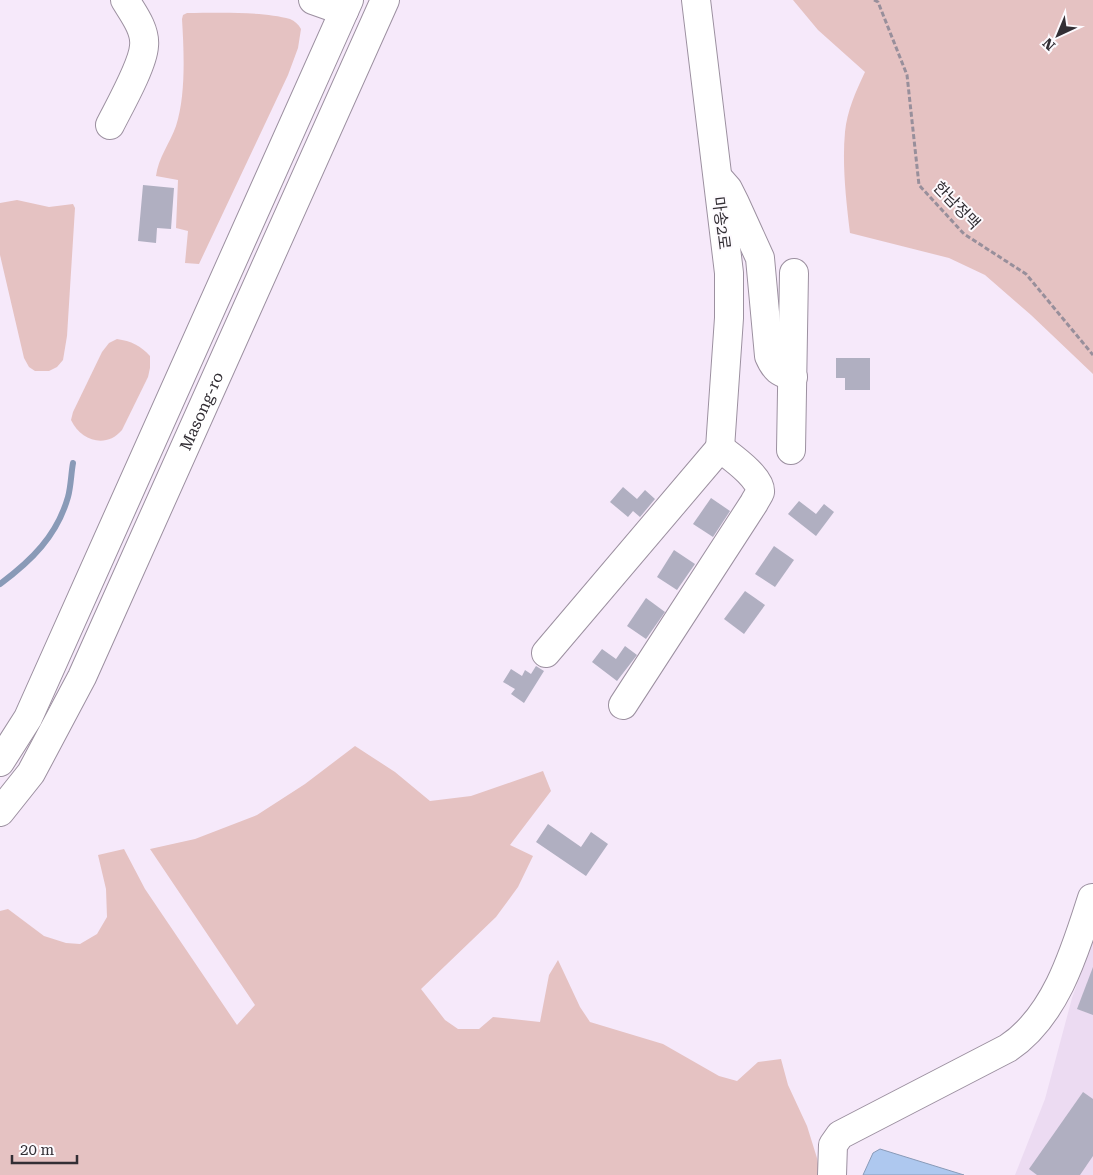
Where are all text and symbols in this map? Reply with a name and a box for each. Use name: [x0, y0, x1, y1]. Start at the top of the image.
north arrow: [1033, 10, 1083, 60]
text: N: [1039, 35, 1058, 54]
street label: 한남정맥: [929, 178, 984, 233]
street label: 마송2로: [709, 196, 734, 251]
street label: Masong-ro: [176, 369, 227, 453]
scale bar: [12, 1132, 78, 1164]
text: 20 m: [20, 1141, 55, 1159]

